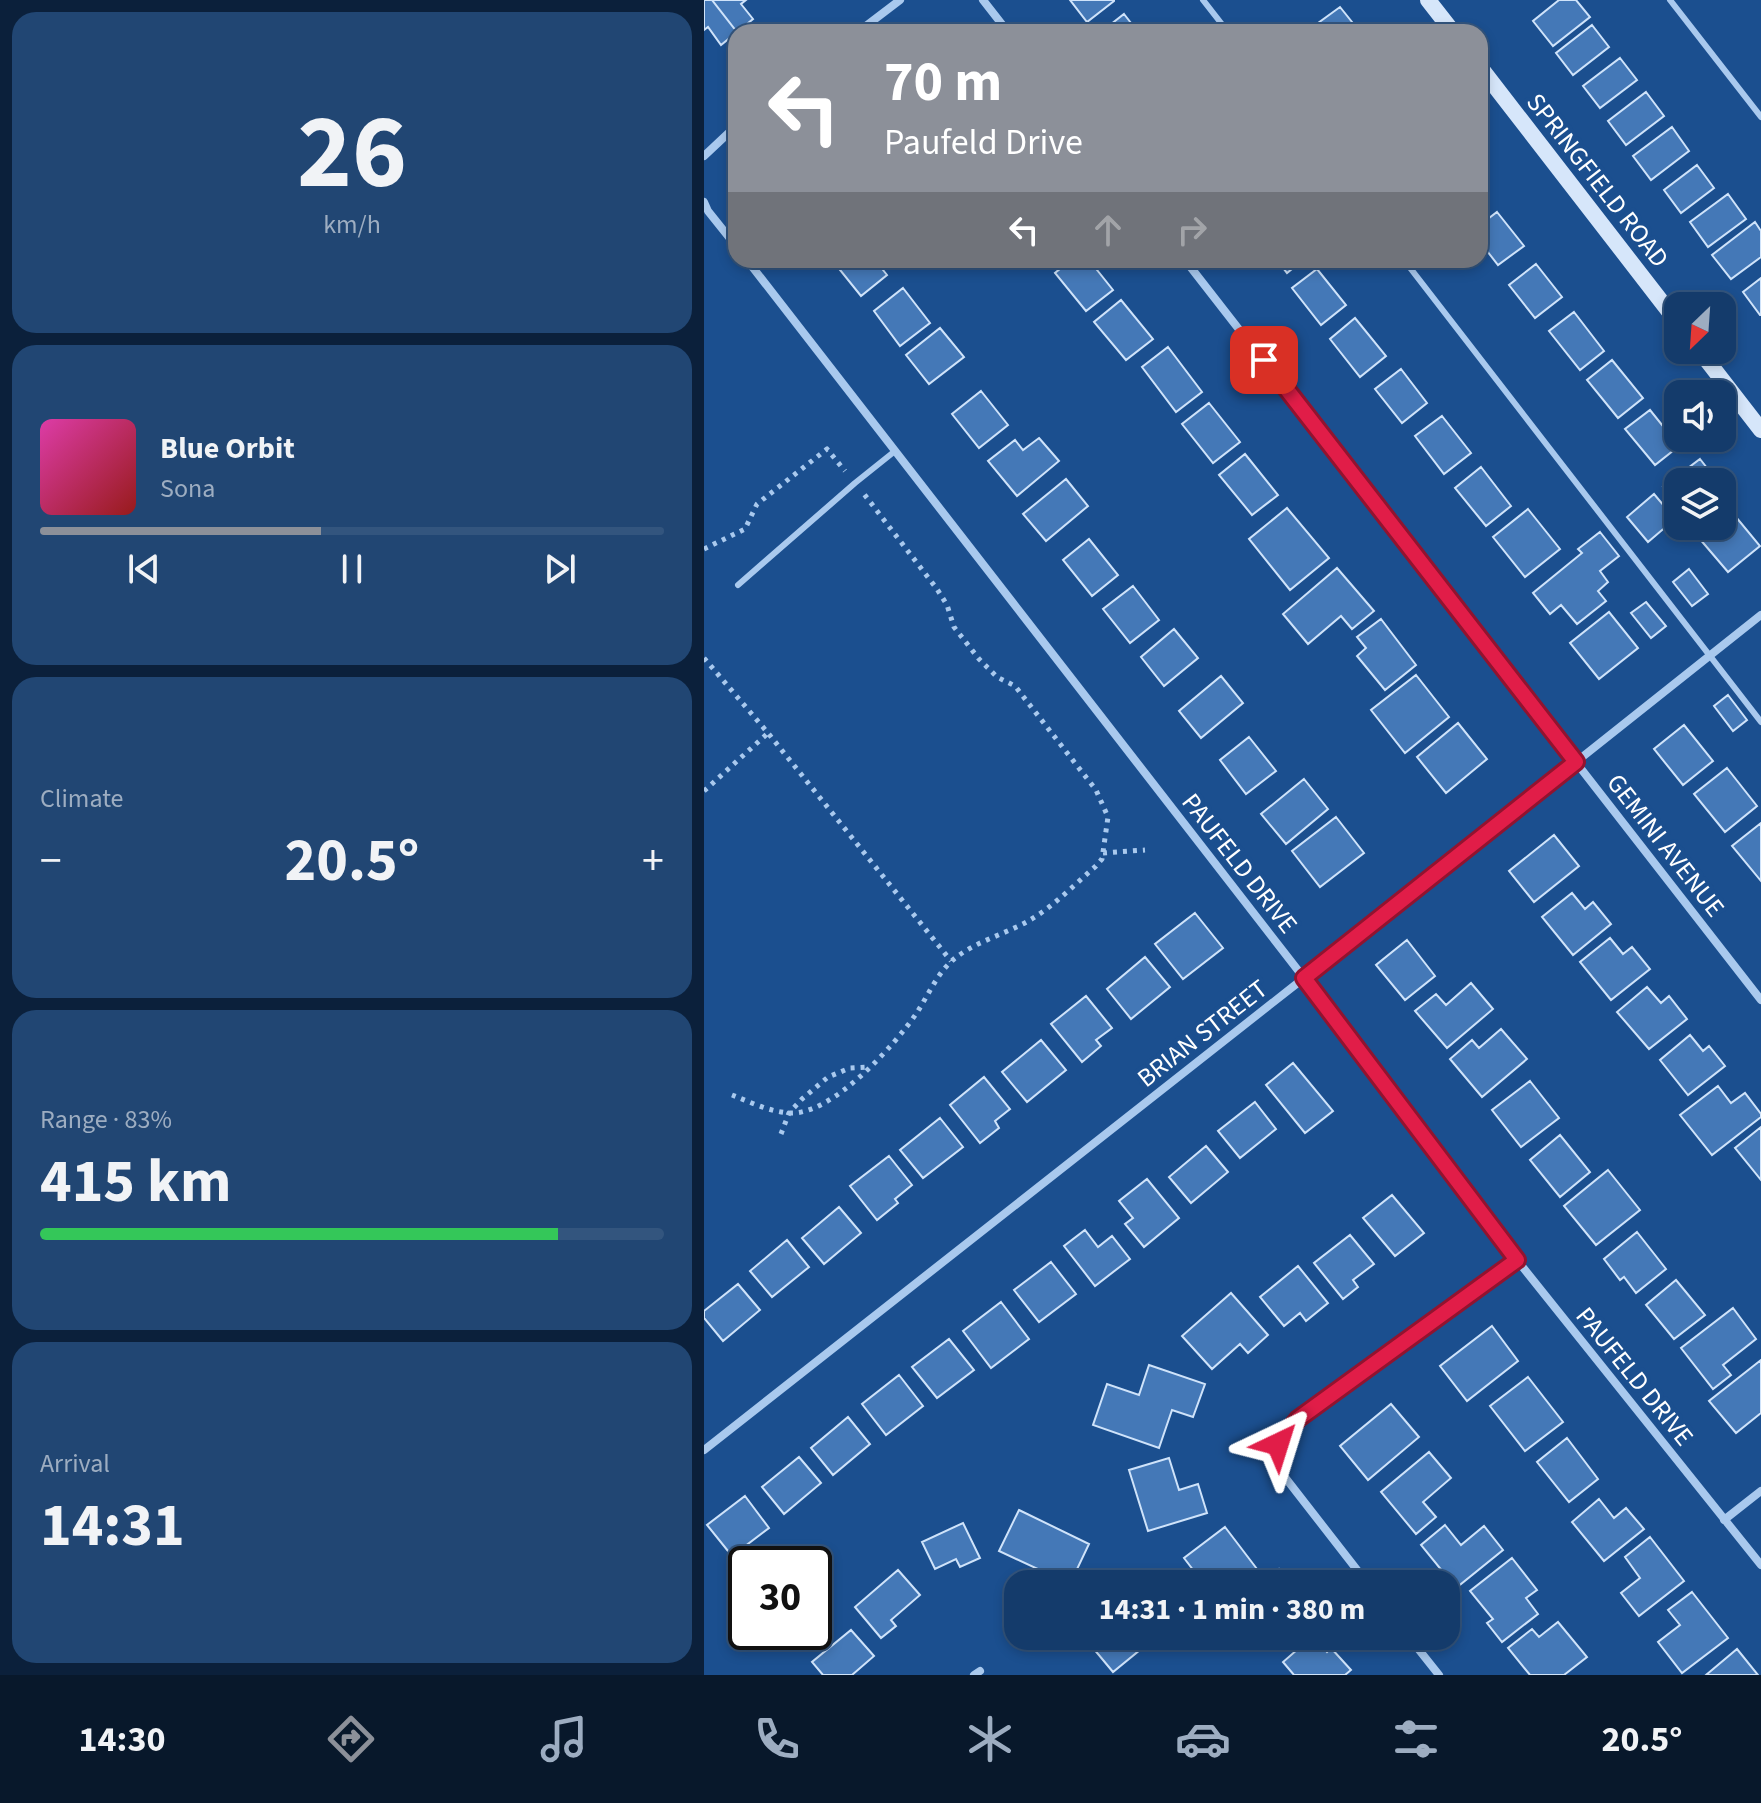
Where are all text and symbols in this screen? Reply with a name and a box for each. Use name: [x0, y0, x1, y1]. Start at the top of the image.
text: 70 m: [884, 43, 1002, 122]
icon: left: [752, 56, 856, 160]
text: 26: [297, 80, 407, 228]
street label: SPRINGFIELD ROAD: [1518, 85, 1678, 275]
text: Paufeld Drive: [884, 117, 1083, 168]
text: km/h: [323, 206, 381, 243]
icon: left: [1002, 208, 1046, 252]
icon: ahead: [1086, 208, 1130, 252]
icon: right: [1170, 208, 1214, 252]
north arrow: [1664, 292, 1736, 364]
map controls: [1664, 292, 1736, 540]
pin: [1230, 326, 1298, 394]
icon: arrive: [1242, 338, 1286, 382]
button: sound: [1664, 380, 1736, 452]
text: Blue Orbit: [160, 427, 295, 470]
button: layers: [1664, 468, 1736, 540]
text: Sona: [160, 470, 215, 507]
icon: previous: [122, 547, 166, 591]
icon: pause: [330, 547, 374, 591]
icon: next: [538, 547, 582, 591]
street label: GEMINI AVENUE: [1598, 766, 1733, 925]
text: Climate: [40, 780, 124, 817]
street label: PAUFELD DRIVE: [1173, 785, 1306, 941]
text: 20.5°: [285, 819, 419, 904]
text: −: [40, 830, 62, 893]
text: +: [642, 830, 664, 893]
street label: BRIAN STREET: [1129, 971, 1275, 1096]
text: Range · 83%: [40, 1101, 172, 1138]
text: 415 km: [40, 1140, 231, 1225]
street label: PAUFELD DRIVE: [1567, 1299, 1702, 1454]
position arrow: [1236, 1402, 1320, 1486]
text: Arrival: [40, 1445, 110, 1482]
text: 14:31: [40, 1484, 185, 1569]
speed limit sign: 30: [728, 1546, 832, 1650]
text: 14:31 · 1 min · 380 m: [1099, 1588, 1365, 1631]
icon: directions: [323, 1711, 379, 1767]
icon: music: [536, 1711, 592, 1767]
icon: phone: [749, 1711, 805, 1767]
icon: climate: [962, 1711, 1018, 1767]
icon: car: [1175, 1711, 1231, 1767]
icon: filters: [1388, 1711, 1444, 1767]
text: 14:30: [79, 1714, 165, 1765]
text: 20.5°: [1601, 1714, 1682, 1765]

